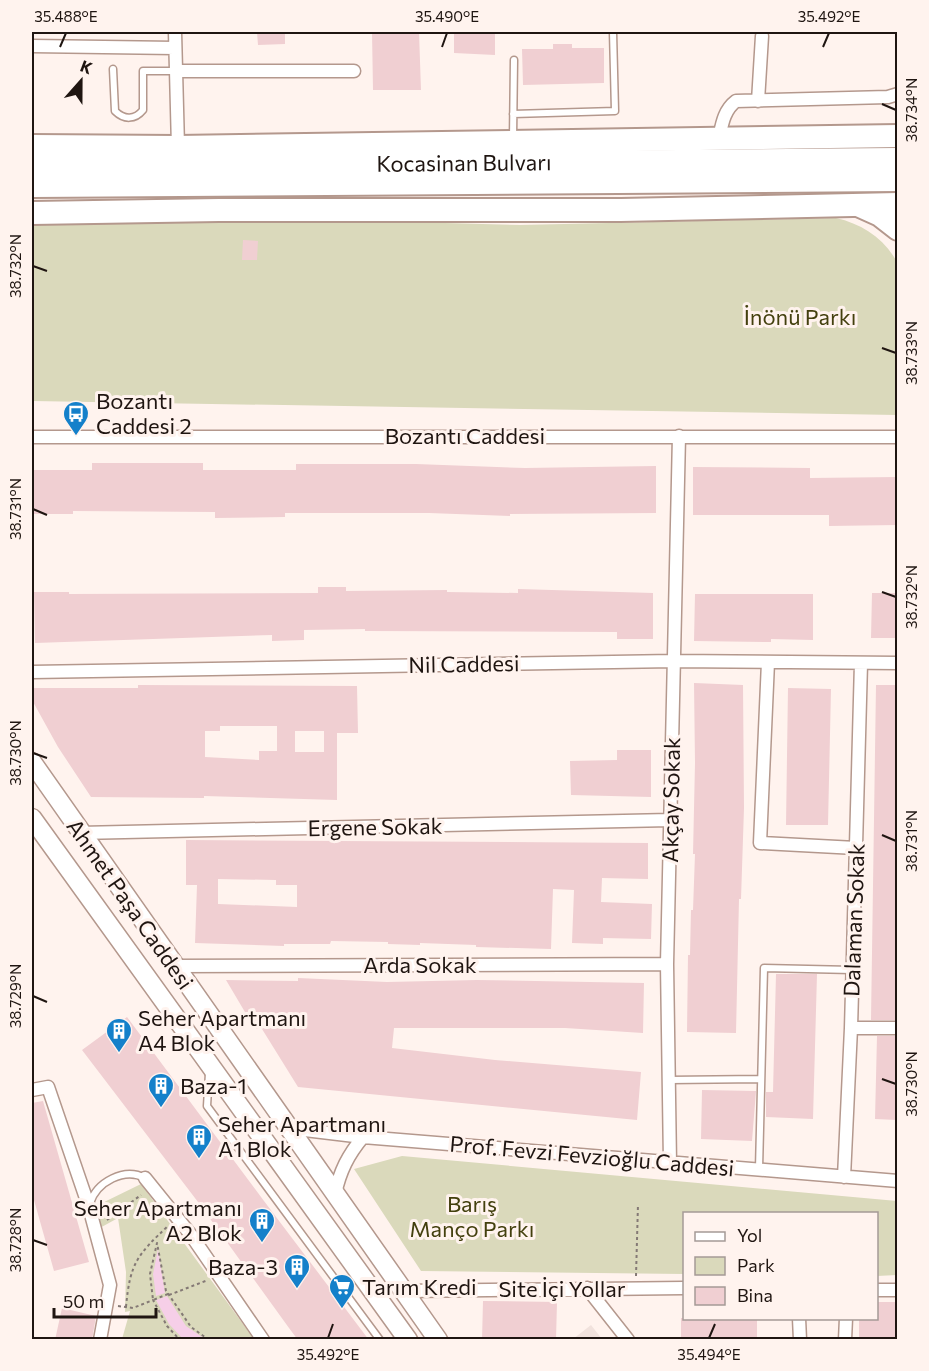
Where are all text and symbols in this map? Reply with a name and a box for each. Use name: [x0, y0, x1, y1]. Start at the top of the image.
text: 35.488°E: [34, 7, 98, 25]
text: 35.490°E: [415, 7, 479, 25]
text: 35.492°E: [798, 7, 860, 25]
north arrow: [51, 51, 111, 111]
text: K: [78, 56, 95, 77]
text: 38.734°N: [902, 78, 920, 142]
street label: Kocasinan Bulvarı: [376, 148, 552, 177]
text: 38.732°N: [6, 234, 24, 298]
park label: İnönü Parkı: [744, 303, 856, 330]
text: 38.733°N: [902, 321, 920, 385]
place label: Bozantı Caddesi 2: [96, 387, 192, 439]
bus stop icon: Bozantı Caddesi 2: [61, 399, 91, 437]
street label: Bozantı Caddesi: [385, 422, 545, 449]
text: 38.731°N: [6, 478, 24, 540]
text: 38.732°N: [902, 565, 920, 629]
street label: Nil Caddesi: [408, 649, 520, 678]
text: 38.730°N: [6, 720, 24, 786]
street label: Akçay Sokak: [656, 737, 685, 863]
text: 38.731°N: [902, 810, 920, 872]
street label: Ergene Sokak: [307, 812, 443, 841]
street label: Ahmet Paşa Caddesi: [61, 813, 199, 994]
street label: Dalaman Sokak: [837, 843, 870, 997]
street label: Arda Sokak: [363, 951, 477, 978]
text: 38.729°N: [6, 964, 24, 1028]
place label: Seher Apartmanı A4 Blok: [138, 1004, 306, 1056]
building icon: Seher Apartmanı A4 Blok: [104, 1016, 134, 1054]
text: 38.730°N: [902, 1051, 920, 1117]
building icon: Baza-1: [146, 1071, 176, 1109]
place label: Baza-1: [180, 1072, 247, 1099]
place label: Seher Apartmanı A1 Blok: [218, 1110, 386, 1162]
building icon: Seher Apartmanı A1 Blok: [184, 1122, 214, 1160]
street label: Prof. Fevzi Fevzioğlu Caddesi: [449, 1130, 735, 1181]
park label: Barış Manço Parkı: [410, 1190, 534, 1242]
place label: Seher Apartmanı A2 Blok: [74, 1194, 242, 1246]
building icon: Seher Apartmanı A2 Blok: [247, 1206, 277, 1244]
text: 38.728°N: [6, 1208, 24, 1272]
legend: [683, 1212, 878, 1320]
text: Yol: [737, 1224, 762, 1246]
building icon: Baza-3: [282, 1252, 312, 1290]
place label: Baza-3: [208, 1253, 278, 1280]
text: Park: [737, 1254, 775, 1276]
supermarket icon: Tarım Kredi: [327, 1272, 357, 1310]
place label: Tarım Kredi: [362, 1273, 477, 1300]
street label: Site İçi Yollar: [498, 1275, 626, 1302]
scale bar: [54, 1281, 156, 1319]
text: Bina: [737, 1284, 773, 1306]
text: 50 m: [63, 1290, 104, 1312]
text: 35.492°E: [297, 1345, 359, 1363]
text: 35.494°E: [677, 1345, 741, 1363]

